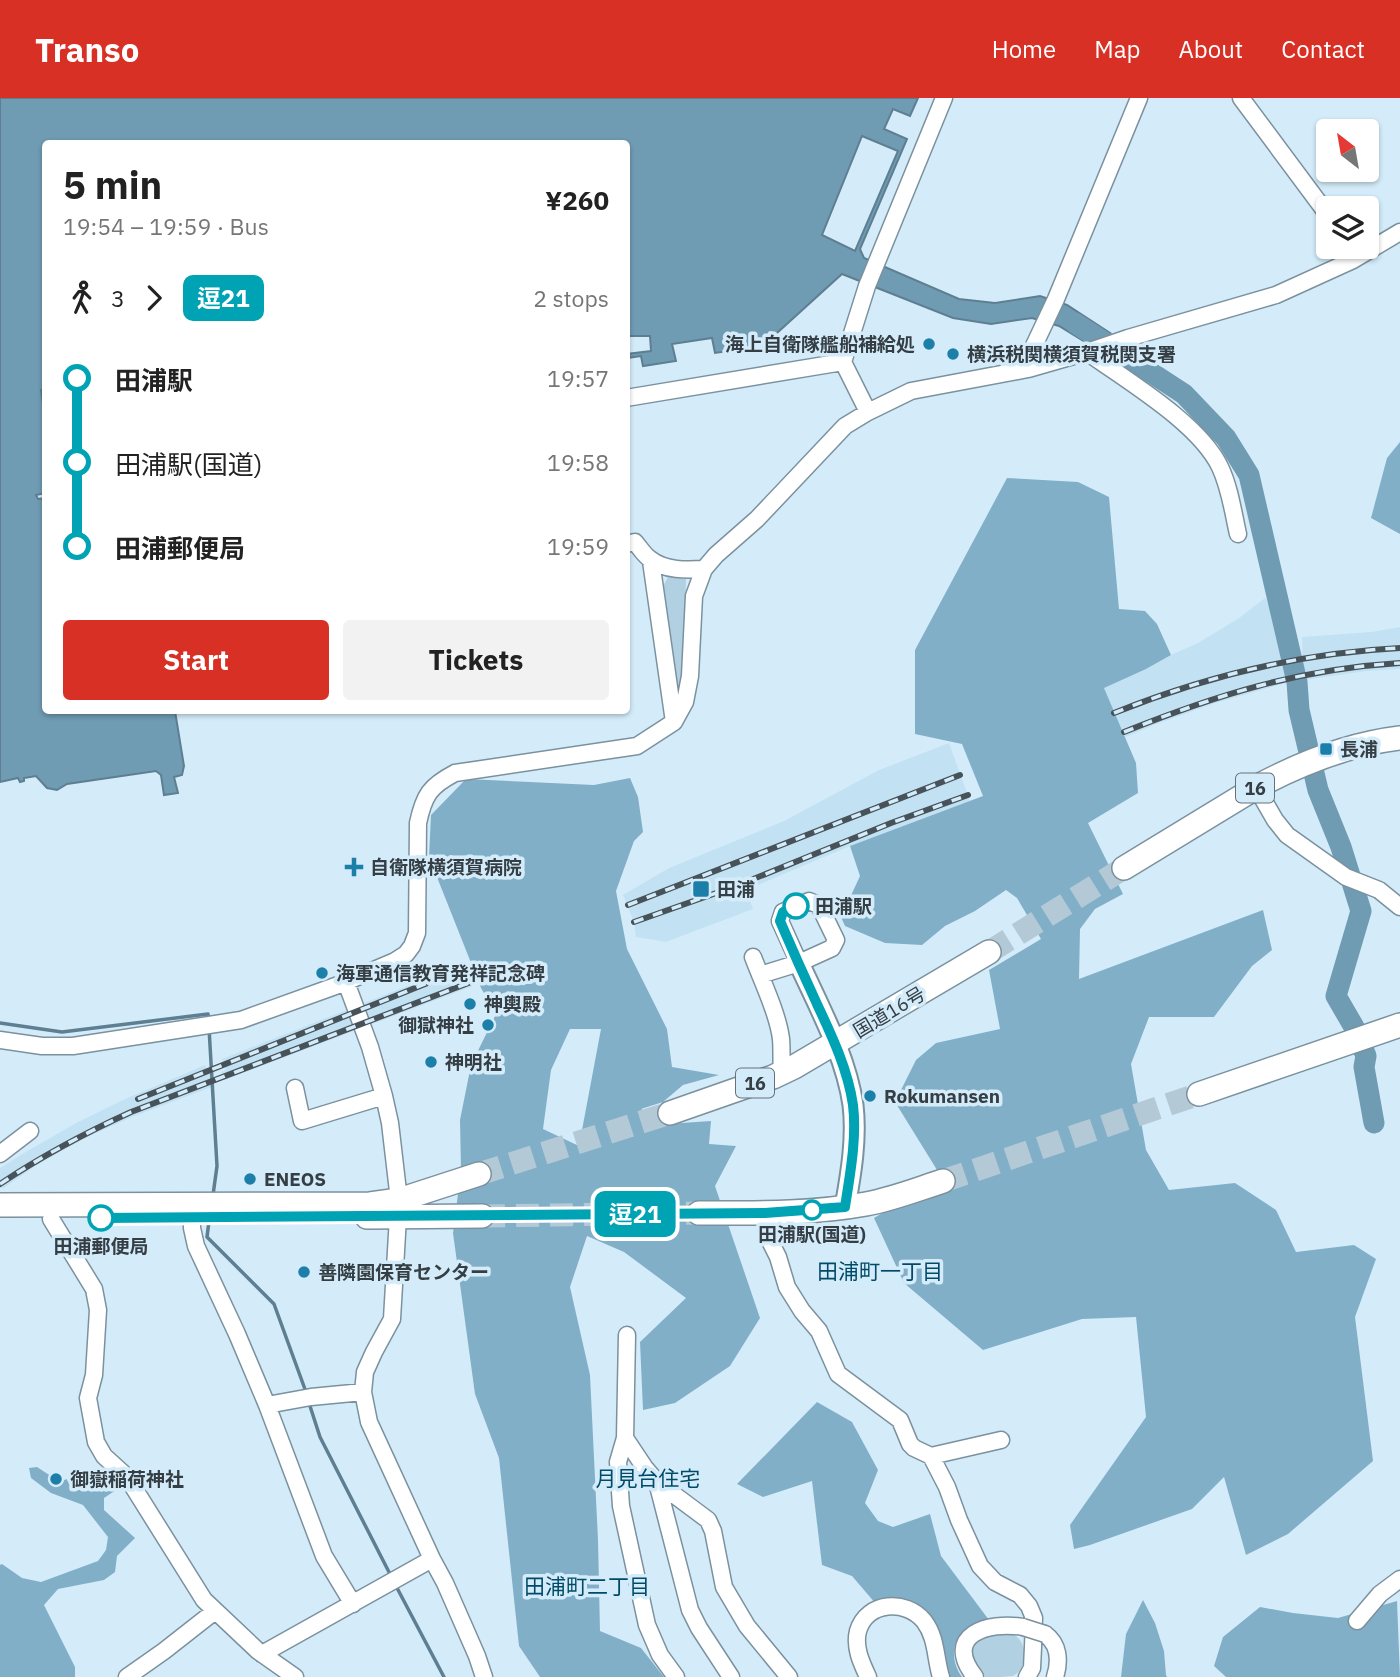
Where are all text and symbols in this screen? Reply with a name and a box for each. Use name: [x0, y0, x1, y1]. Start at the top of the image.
text: Transo: [35, 28, 139, 71]
text: Home: [992, 33, 1056, 65]
text: Map: [1094, 33, 1140, 65]
text: About: [1178, 33, 1243, 65]
text: Contact: [1281, 33, 1365, 65]
north arrow: [1316, 119, 1379, 182]
map controls: [1316, 119, 1379, 259]
text: 5 min: [63, 160, 162, 209]
text: ¥260: [545, 183, 609, 217]
button: layers: [1316, 196, 1379, 259]
text: 19:54 – 19:59 · Bus: [63, 211, 269, 241]
icon: walk: [63, 279, 101, 317]
icon: forward: [135, 279, 173, 317]
text: 逗21: [197, 282, 250, 314]
text: 3: [111, 283, 125, 313]
text: 2 stops: [533, 283, 609, 313]
place label: 海上自衛隊艦船補給処: [725, 332, 915, 356]
marker: 海上自衛隊艦船補給処: [921, 336, 937, 352]
place label: 横浜税関横須賀税関支署: [967, 342, 1176, 366]
marker: 横浜税関横須賀税関支署: [945, 346, 961, 362]
text: 田浦駅: [115, 363, 193, 397]
text: 19:57: [547, 363, 609, 393]
text: 田浦駅(国道): [115, 447, 262, 481]
text: 19:58: [547, 447, 609, 477]
text: 田浦郵便局: [115, 531, 245, 565]
text: 19:59: [547, 531, 609, 561]
button: Start: [63, 620, 329, 700]
button: Tickets: [343, 620, 609, 700]
place label: 長浦: [1340, 737, 1378, 761]
marker: 長浦: [1318, 741, 1334, 757]
road number: 16: [1236, 774, 1274, 802]
place label: 自衛隊横須賀病院: [370, 855, 522, 879]
marker: 自衛隊横須賀病院: [344, 857, 364, 877]
place label: 田浦: [717, 877, 755, 901]
marker: 田浦: [691, 879, 711, 899]
marker: 田浦駅: [783, 893, 809, 919]
place label: 田浦駅: [815, 894, 872, 918]
place label: 海軍通信教育発祥記念碑: [336, 961, 545, 985]
marker: 海軍通信教育発祥記念碑: [314, 965, 330, 981]
street label: 国道16号: [849, 981, 929, 1043]
place label: 神輿殿: [484, 992, 541, 1016]
marker: 神輿殿: [462, 996, 478, 1012]
place label: 御獄神社: [398, 1013, 474, 1037]
marker: 御獄神社: [480, 1017, 496, 1033]
place label: 神明社: [445, 1050, 502, 1074]
marker: 神明社: [423, 1054, 439, 1070]
road number: 16: [736, 1068, 774, 1098]
place label: Rokumansen: [884, 1084, 1000, 1108]
marker: Rokumansen: [862, 1088, 878, 1104]
place label: ENEOS: [264, 1167, 326, 1191]
marker: ENEOS: [242, 1171, 258, 1187]
line badge: 逗21: [595, 1191, 675, 1237]
text: 逗21: [609, 1198, 661, 1230]
marker: 田浦駅(国道): [802, 1200, 822, 1220]
marker: 田浦郵便局: [88, 1205, 114, 1231]
place label: 田浦駅(国道): [758, 1222, 866, 1246]
place label: 田浦郵便局: [53, 1234, 149, 1258]
district label: 田浦町一丁目: [817, 1257, 943, 1285]
place label: 善隣園保育センター: [318, 1260, 489, 1284]
marker: 善隣園保育センター: [296, 1264, 312, 1280]
district label: 月見台住宅: [596, 1464, 701, 1492]
place label: 御嶽稲荷神社: [70, 1467, 184, 1491]
marker: 御嶽稲荷神社: [48, 1471, 64, 1487]
district label: 田浦町二丁目: [524, 1572, 650, 1600]

